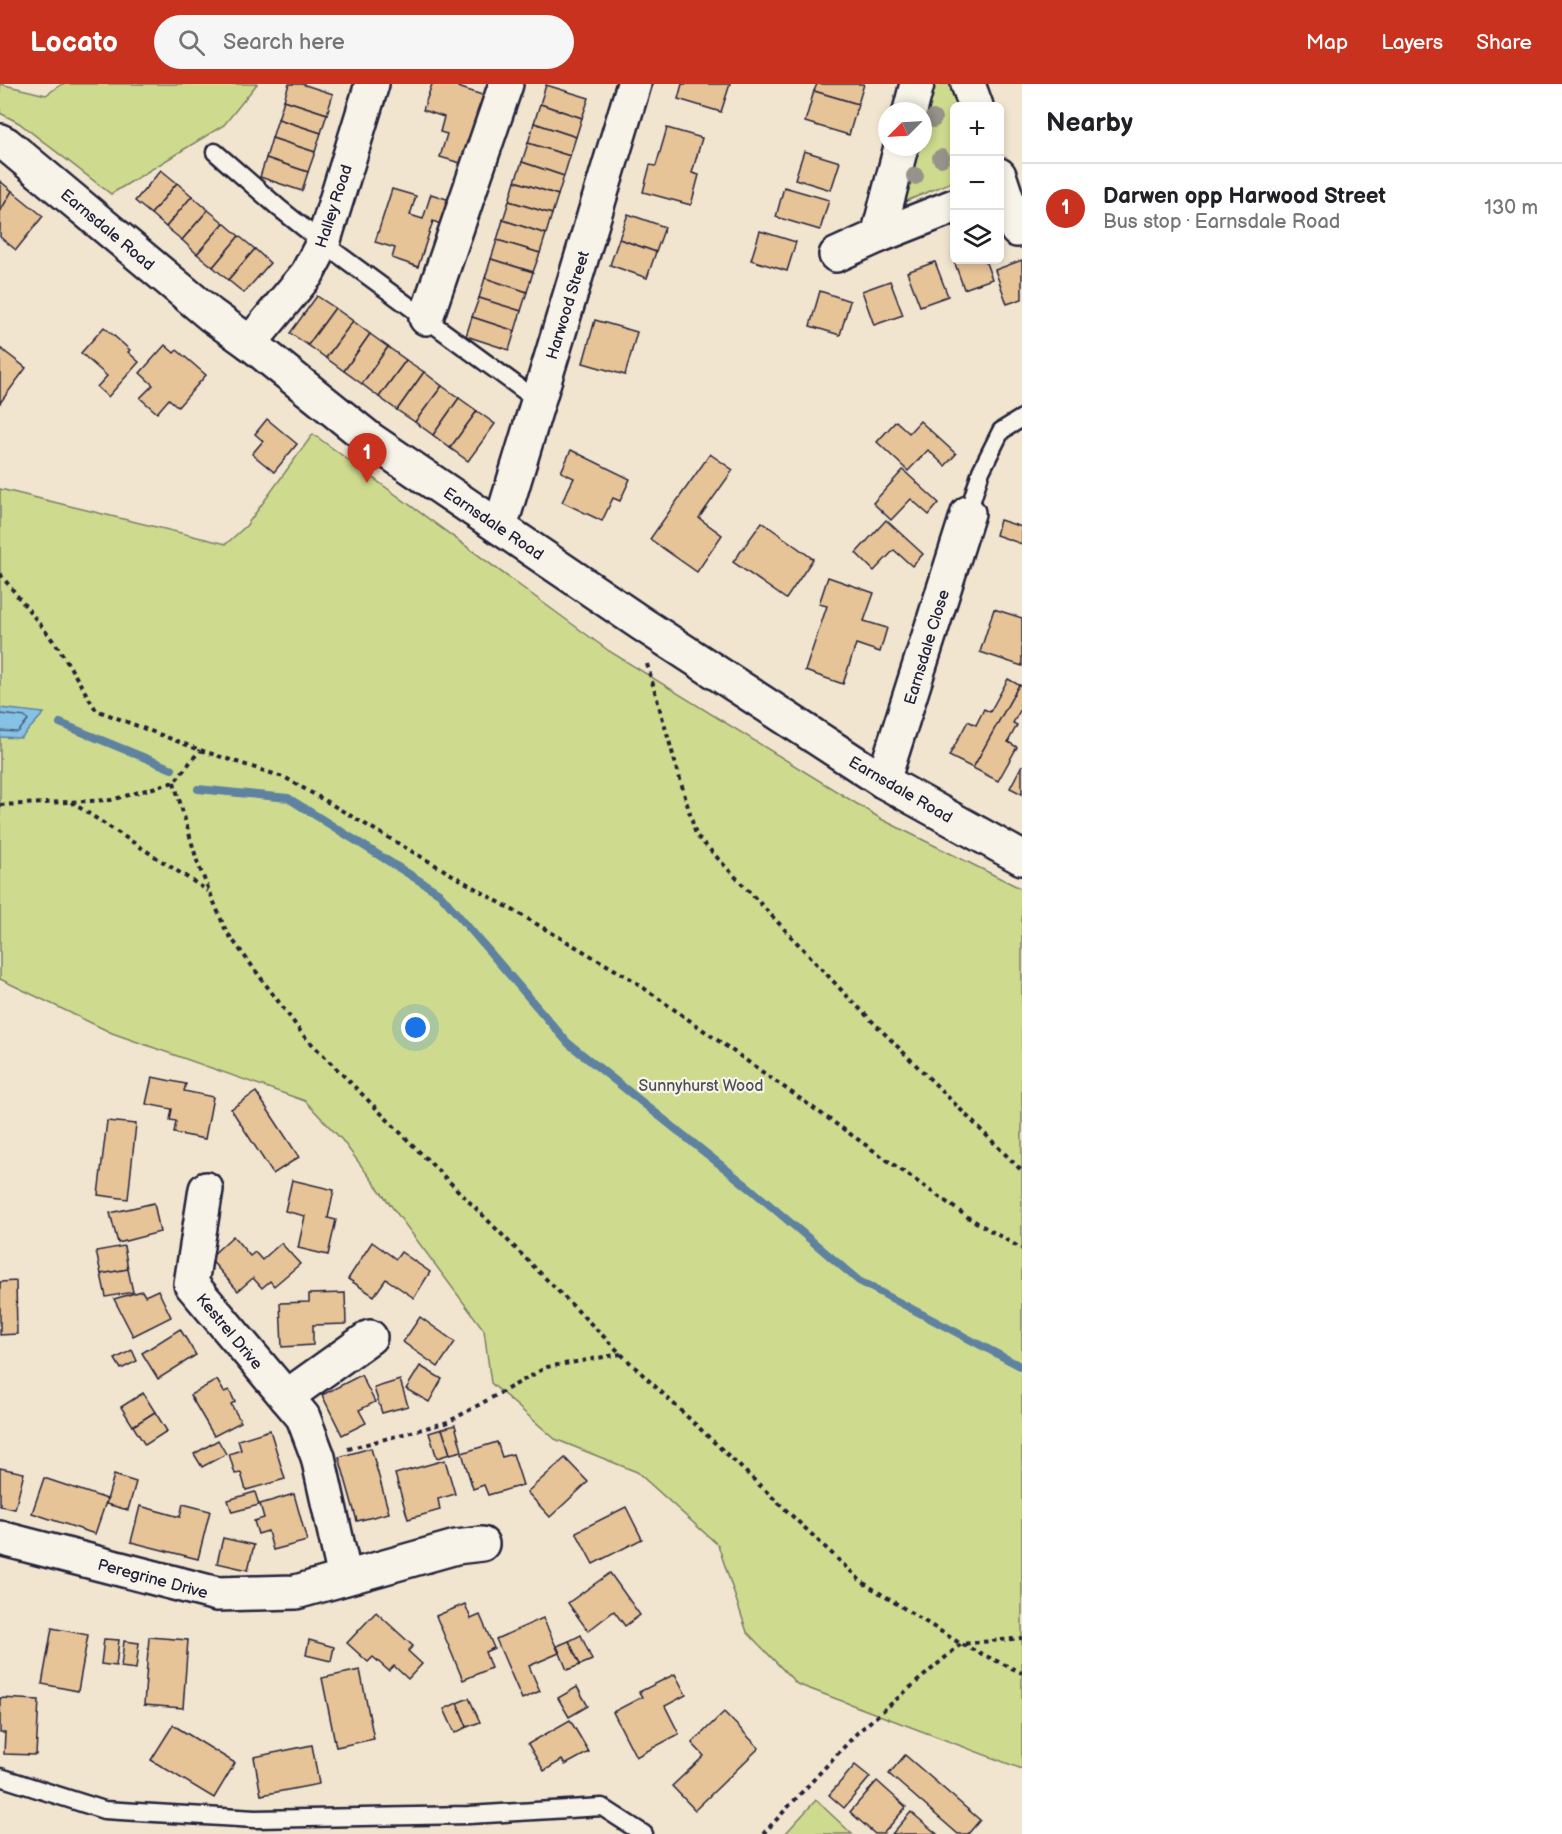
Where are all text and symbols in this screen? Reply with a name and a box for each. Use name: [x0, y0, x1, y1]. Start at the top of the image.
search box: [154, 15, 574, 69]
text: Locato: [30, 26, 118, 59]
icon: search: [175, 26, 208, 59]
text: Search here: [223, 29, 345, 56]
text: Map: [1306, 30, 1348, 55]
text: Layers: [1381, 30, 1443, 55]
text: Share: [1476, 30, 1532, 55]
north arrow: [878, 102, 932, 156]
map controls: [950, 102, 1004, 264]
button: +: [950, 102, 1004, 156]
text: Nearby: [1046, 108, 1133, 139]
button: −: [950, 156, 1004, 210]
street label: Halley Road: [312, 162, 357, 250]
text: Darwen opp Harwood Street: [1103, 183, 1386, 210]
street label: Earnsdale Road: [56, 185, 158, 275]
text: 1: [1061, 196, 1070, 220]
text: 130 m: [1484, 196, 1538, 220]
button: layers: [950, 210, 1004, 264]
text: Bus stop · Earnsdale Road: [1103, 210, 1340, 234]
street label: Harwood Street: [543, 249, 594, 362]
pin: 1: [348, 434, 386, 483]
street label: Earnsdale Road: [440, 484, 547, 565]
street label: Earnsdale Close: [901, 587, 954, 707]
street label: Earnsdale Road: [845, 753, 955, 828]
your location: [401, 1013, 430, 1042]
park label: Sunnyhurst Wood: [639, 1077, 763, 1096]
street label: Kestrel Drive: [192, 1290, 266, 1374]
street label: Peregrine Drive: [96, 1556, 210, 1603]

